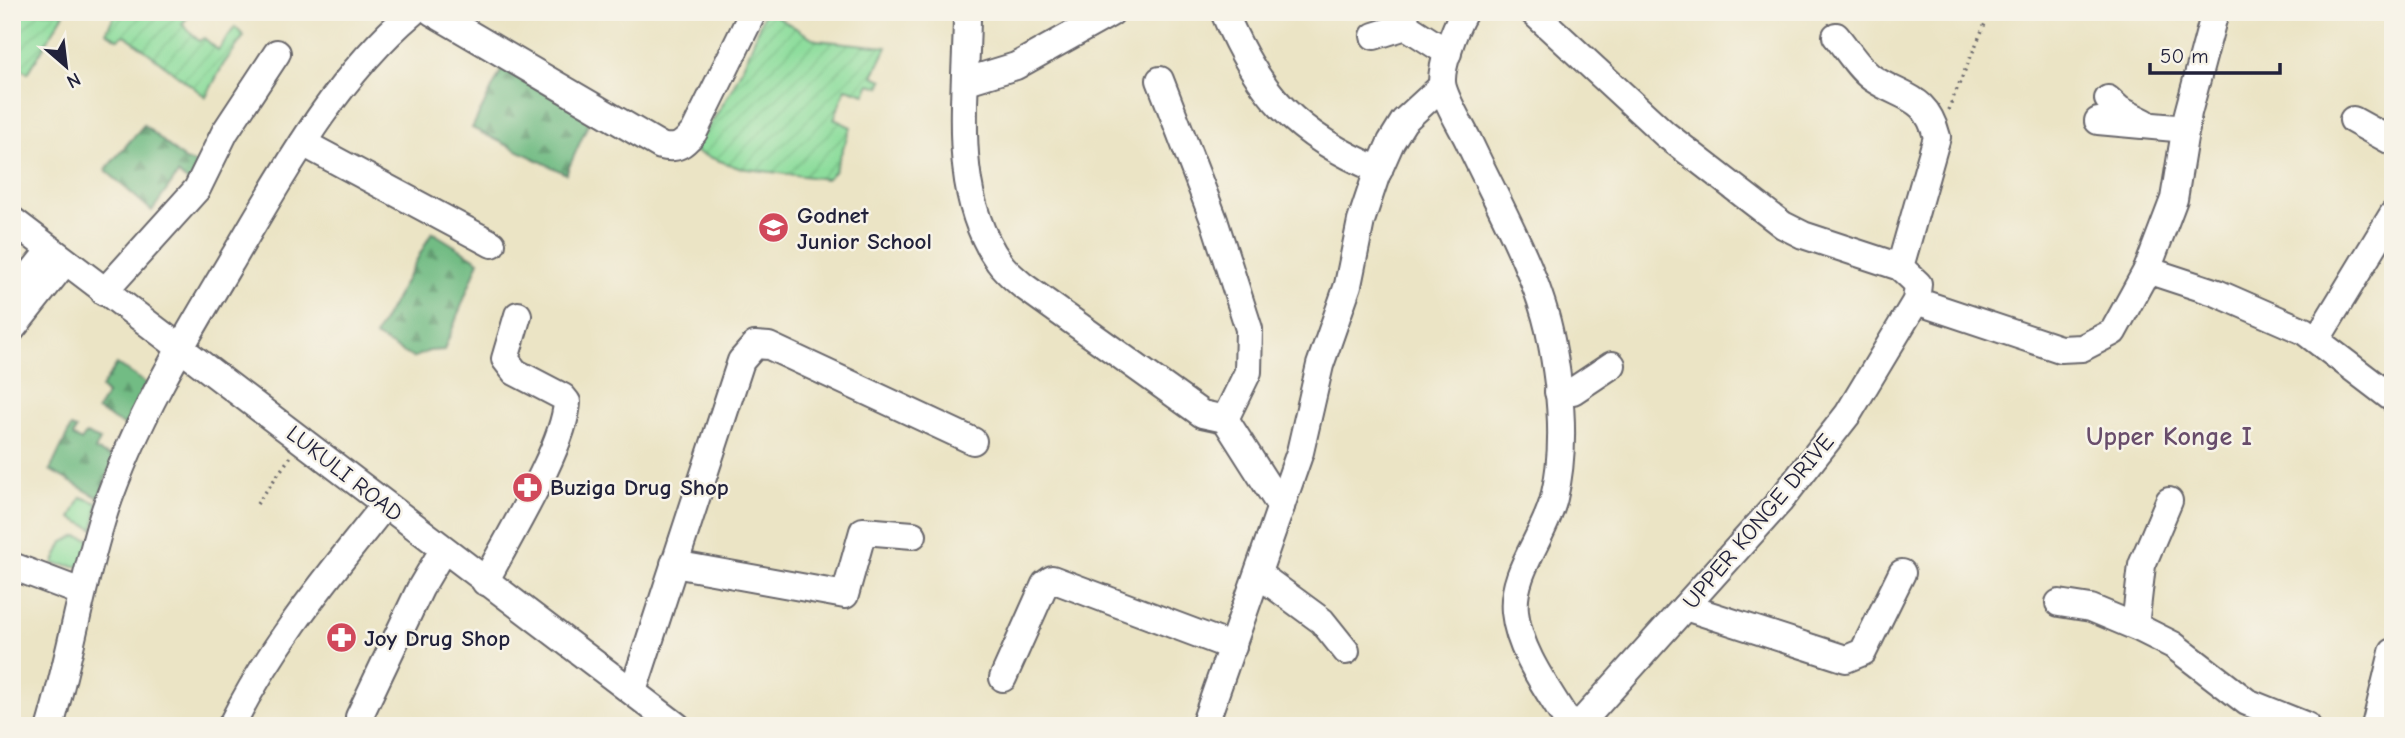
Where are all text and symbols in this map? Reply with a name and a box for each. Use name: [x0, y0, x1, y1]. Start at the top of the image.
north arrow: [32, 32, 102, 102]
scale bar: [2150, 32, 2279, 76]
text: 50 m: [2160, 44, 2209, 68]
text: N: [63, 68, 84, 93]
place label: Godnet Junior School: [797, 202, 932, 255]
school or university icon: Godnet Junior School: [757, 211, 791, 245]
street label: LUKULI ROAD: [281, 420, 408, 527]
district label: Upper Konge I: [2086, 422, 2252, 452]
street label: UPPER KONGE DRIVE: [1677, 428, 1840, 614]
pharmacy icon: Buziga Drug Shop: [510, 470, 544, 504]
place label: Buziga Drug Shop: [550, 474, 729, 501]
pharmacy icon: Joy Drug Shop: [324, 621, 358, 655]
place label: Joy Drug Shop: [364, 625, 510, 652]

